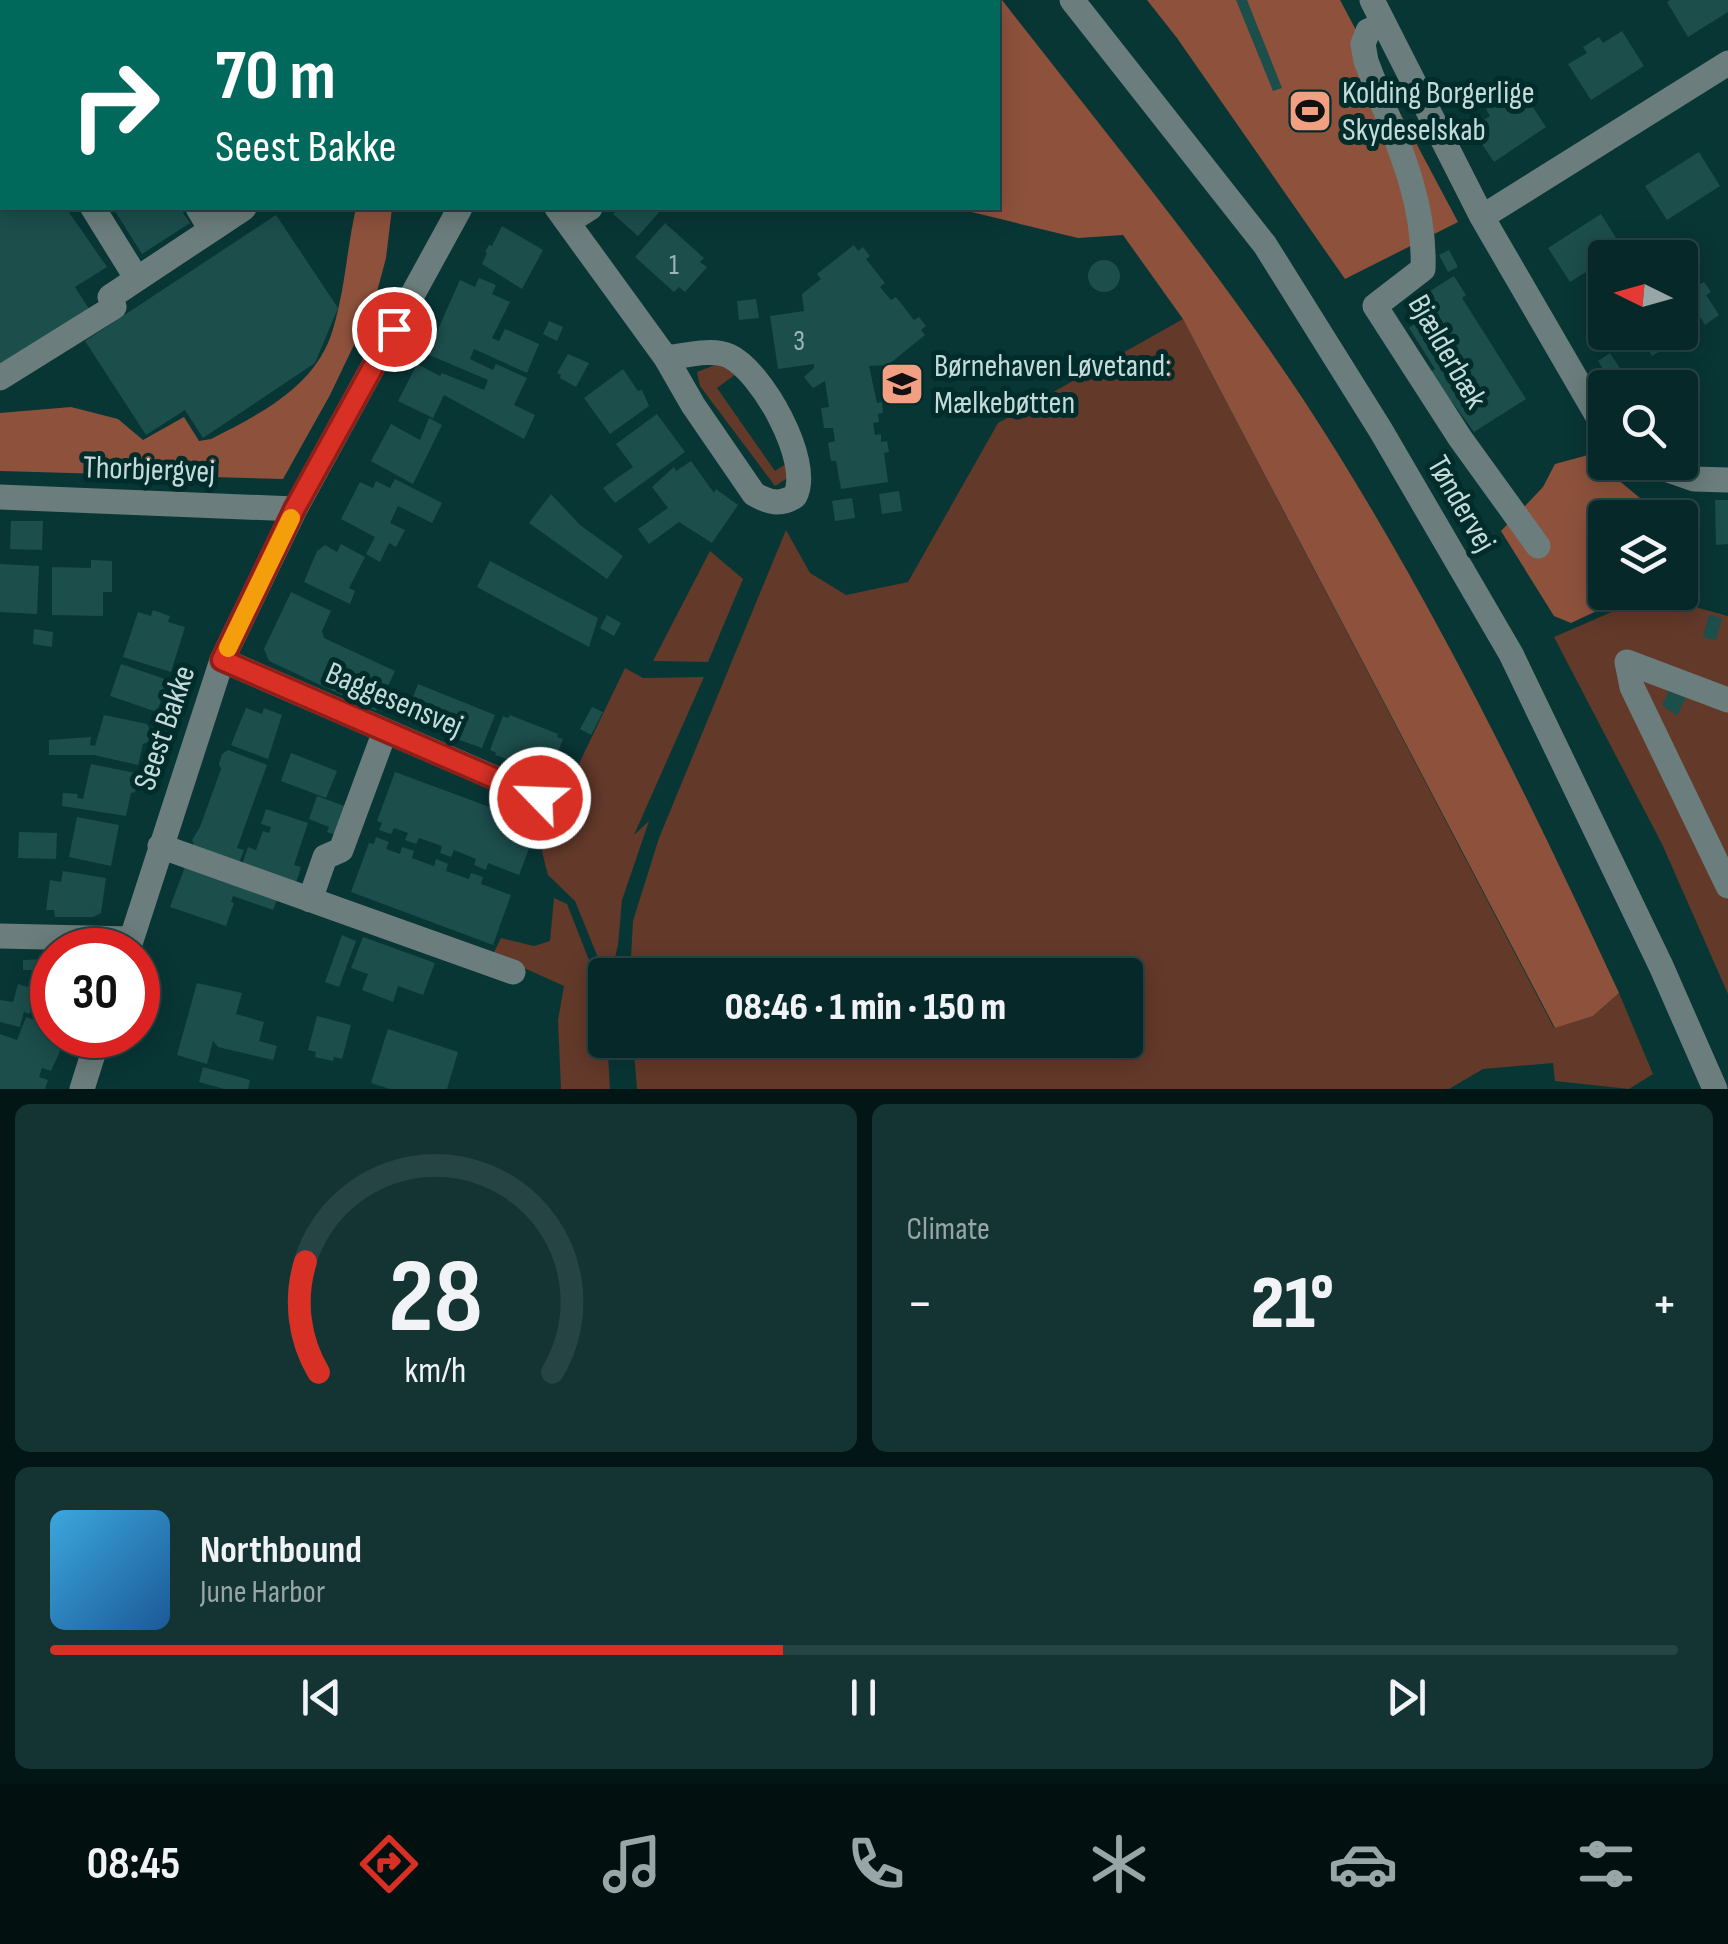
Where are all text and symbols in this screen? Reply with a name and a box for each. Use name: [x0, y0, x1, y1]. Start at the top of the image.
text: 70 m: [215, 35, 336, 119]
icon: right: [50, 40, 180, 170]
place label: Kolding Borgerlige Skydeselskab: [1342, 74, 1535, 150]
sports icon: Kolding Borgerlige Skydeselskab: [1287, 88, 1333, 134]
text: Seest Bakke: [215, 120, 397, 175]
north arrow: [1588, 240, 1698, 350]
map controls: [1588, 240, 1698, 610]
house number: 1: [669, 249, 679, 282]
pin: [352, 287, 437, 372]
street label: Bjælderbæk: [1399, 288, 1495, 416]
icon: arrive: [367, 302, 422, 357]
house number: 3: [793, 325, 805, 358]
place label: Børnehaven Løvetand: Mælkebøtten: [934, 347, 1171, 423]
school or university icon: Børnehaven Løvetand: Mælkebøtten: [879, 361, 925, 407]
button: search: [1588, 370, 1698, 480]
street label: Thorbjergvej: [82, 448, 216, 492]
street label: Tøndervej: [1418, 449, 1504, 559]
button: layers: [1588, 500, 1698, 610]
street label: Baggesensvej: [320, 654, 468, 746]
street label: Seest Bakke: [126, 661, 204, 795]
position arrow: [488, 746, 592, 850]
speed limit sign: 30: [30, 928, 160, 1058]
text: 08:46 · 1 min · 150 m: [725, 985, 1006, 1030]
text: Climate: [907, 1210, 990, 1249]
text: 28: [388, 1236, 483, 1361]
text: 21°: [1250, 1259, 1334, 1350]
text: −: [907, 1271, 933, 1338]
text: +: [1651, 1271, 1678, 1338]
text: km/h: [405, 1350, 467, 1393]
text: Northbound: [200, 1528, 362, 1573]
text: June Harbor: [200, 1573, 325, 1612]
icon: previous: [294, 1670, 349, 1725]
icon: pause: [836, 1670, 891, 1725]
icon: next: [1379, 1670, 1434, 1725]
icon: directions: [354, 1829, 424, 1899]
icon: music: [597, 1829, 667, 1899]
icon: phone: [841, 1829, 911, 1899]
icon: climate: [1084, 1829, 1154, 1899]
icon: car: [1328, 1829, 1398, 1899]
icon: filters: [1571, 1829, 1641, 1899]
text: 08:45: [87, 1837, 180, 1892]

